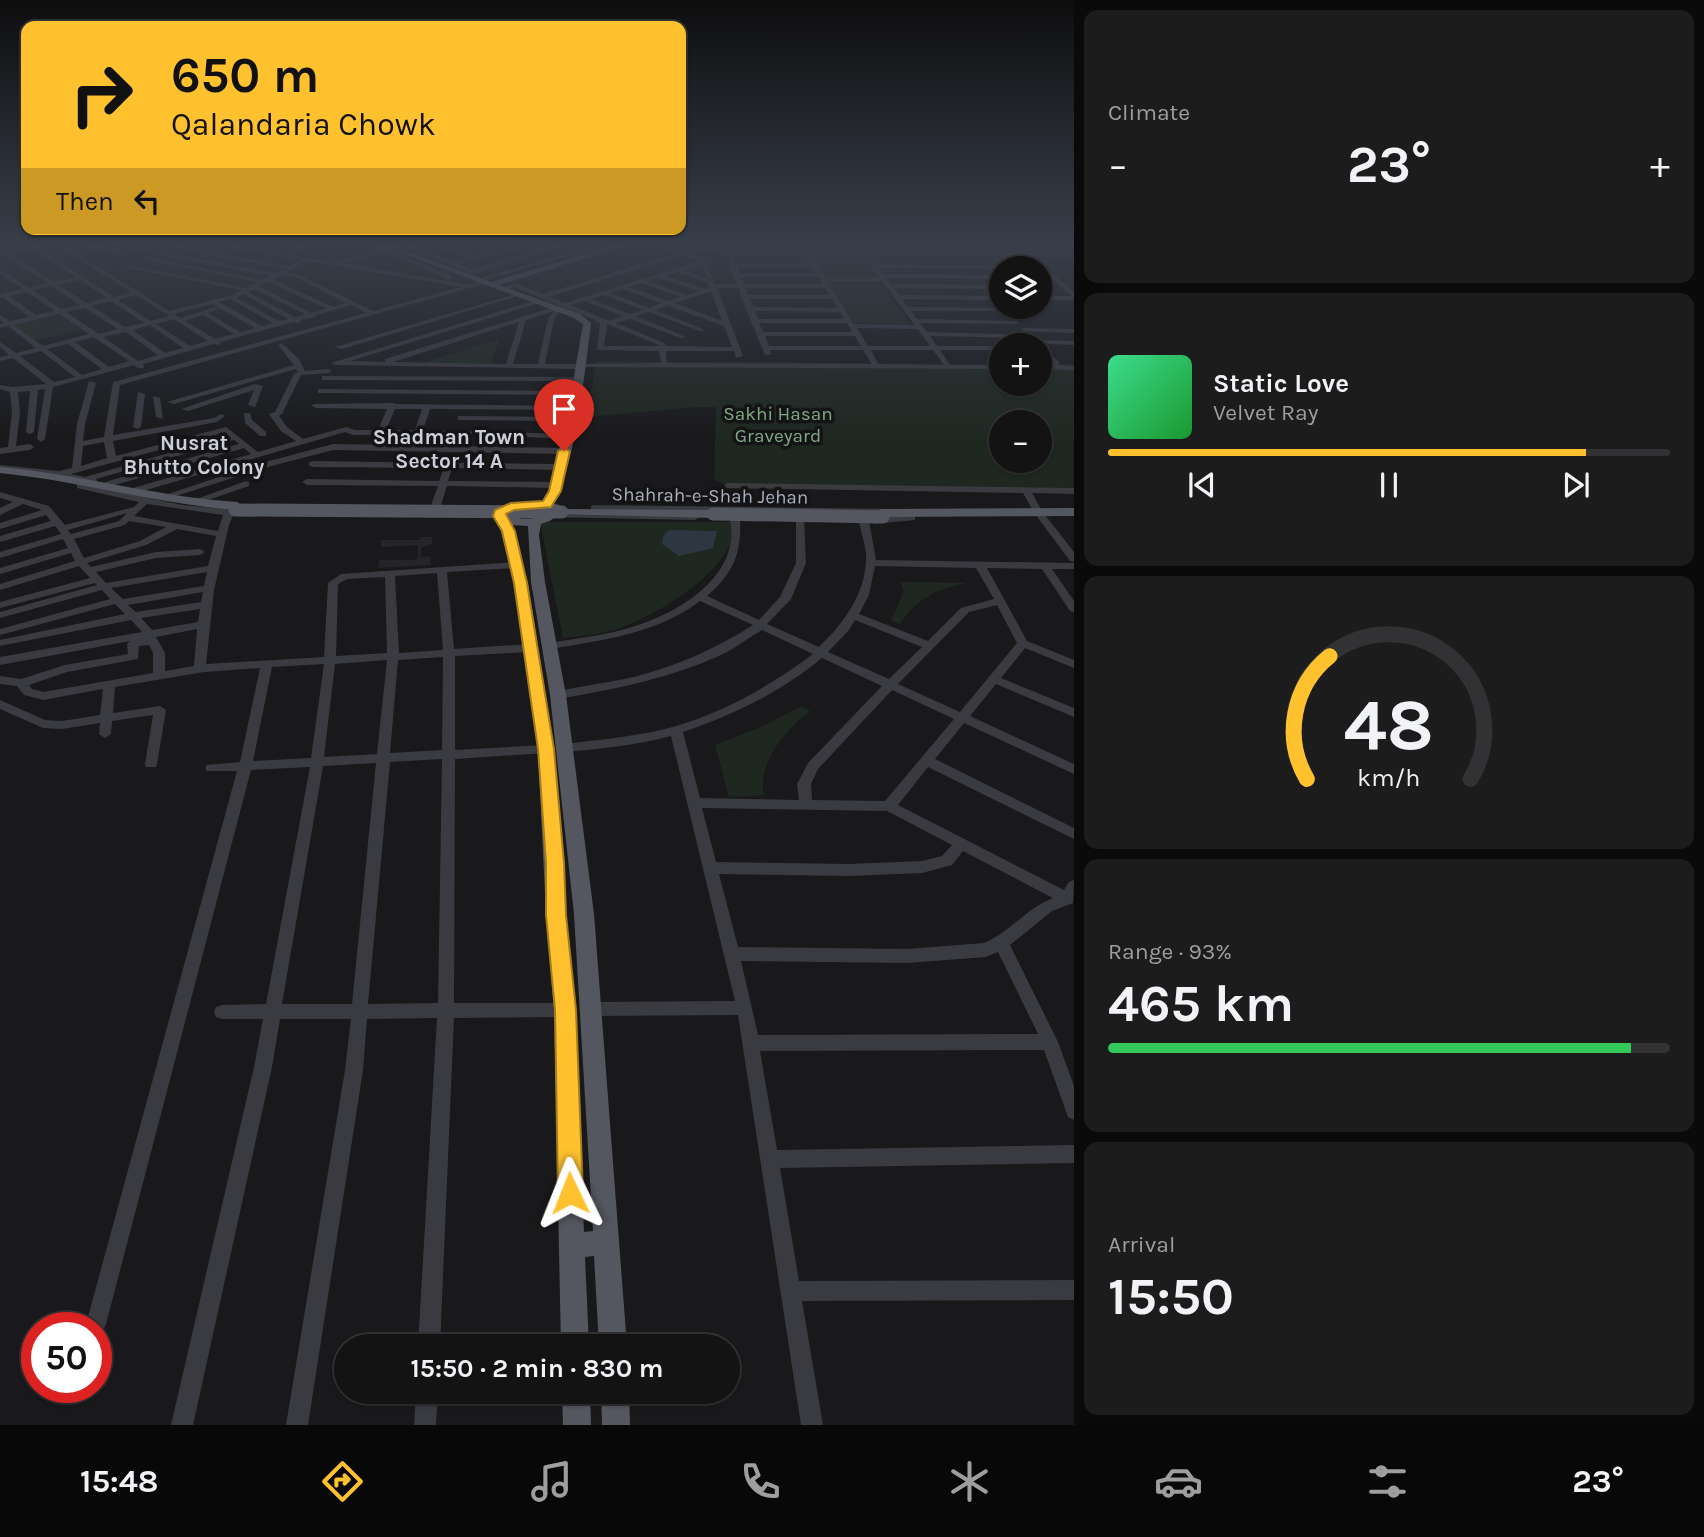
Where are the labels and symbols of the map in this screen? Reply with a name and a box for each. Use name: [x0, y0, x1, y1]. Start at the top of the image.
pin: [534, 379, 594, 451]
park label: Sakhi Hasan Graveyard: [723, 403, 833, 447]
district label: Shadman Town Sector 14 A: [373, 425, 525, 473]
district label: Nusrat Bhutto Colony: [124, 431, 265, 479]
street label: Shahrah-e-Shah Jehan: [611, 483, 809, 509]
position arrow: [533, 1156, 607, 1230]
speed limit sign: 50: [21, 1312, 112, 1403]

